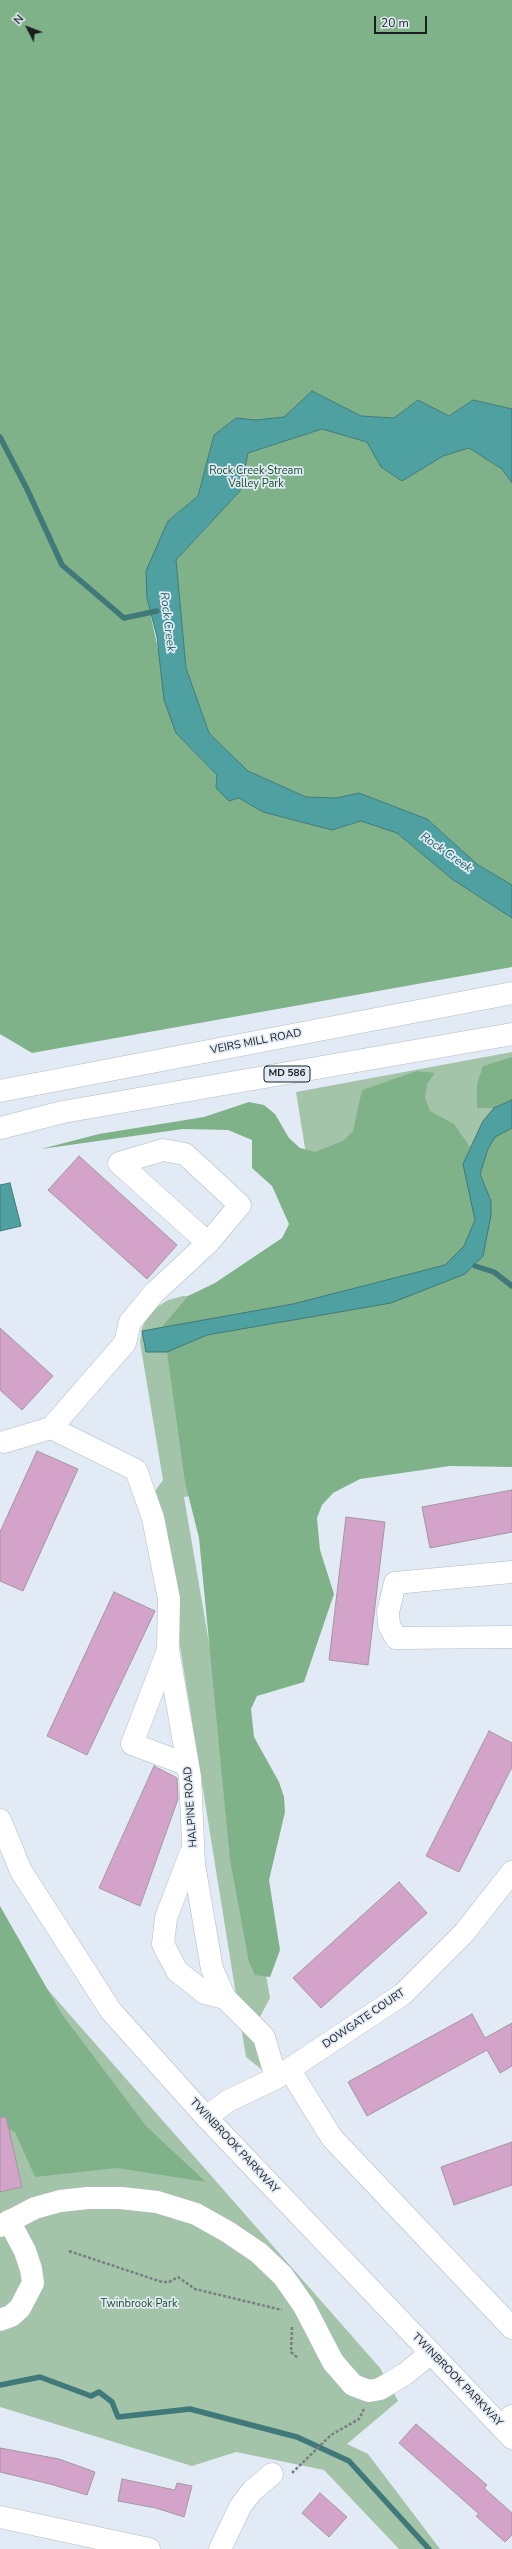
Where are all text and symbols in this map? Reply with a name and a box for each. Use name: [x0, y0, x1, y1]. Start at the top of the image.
north arrow: [8, 8, 48, 48]
scale bar: [376, 8, 429, 34]
text: N: [10, 12, 27, 28]
text: 20 m: [381, 15, 409, 31]
park label: Rock Creek Stream Valley Park: [209, 464, 303, 490]
water label: Rock Creek: [156, 591, 178, 653]
water label: Rock Creek: [417, 830, 475, 876]
street label: VEIRS MILL ROAD: [209, 1027, 303, 1057]
road number: MD 586: [264, 1066, 310, 1082]
street label: HALPINE ROAD: [182, 1766, 200, 1848]
street label: DOWGATE COURT: [320, 1986, 408, 2052]
street label: TWINBROOK PARKWAY: [187, 2096, 281, 2196]
park label: Twinbrook Park: [101, 2297, 177, 2311]
street label: TWINBROOK PARKWAY: [409, 2331, 505, 2429]

